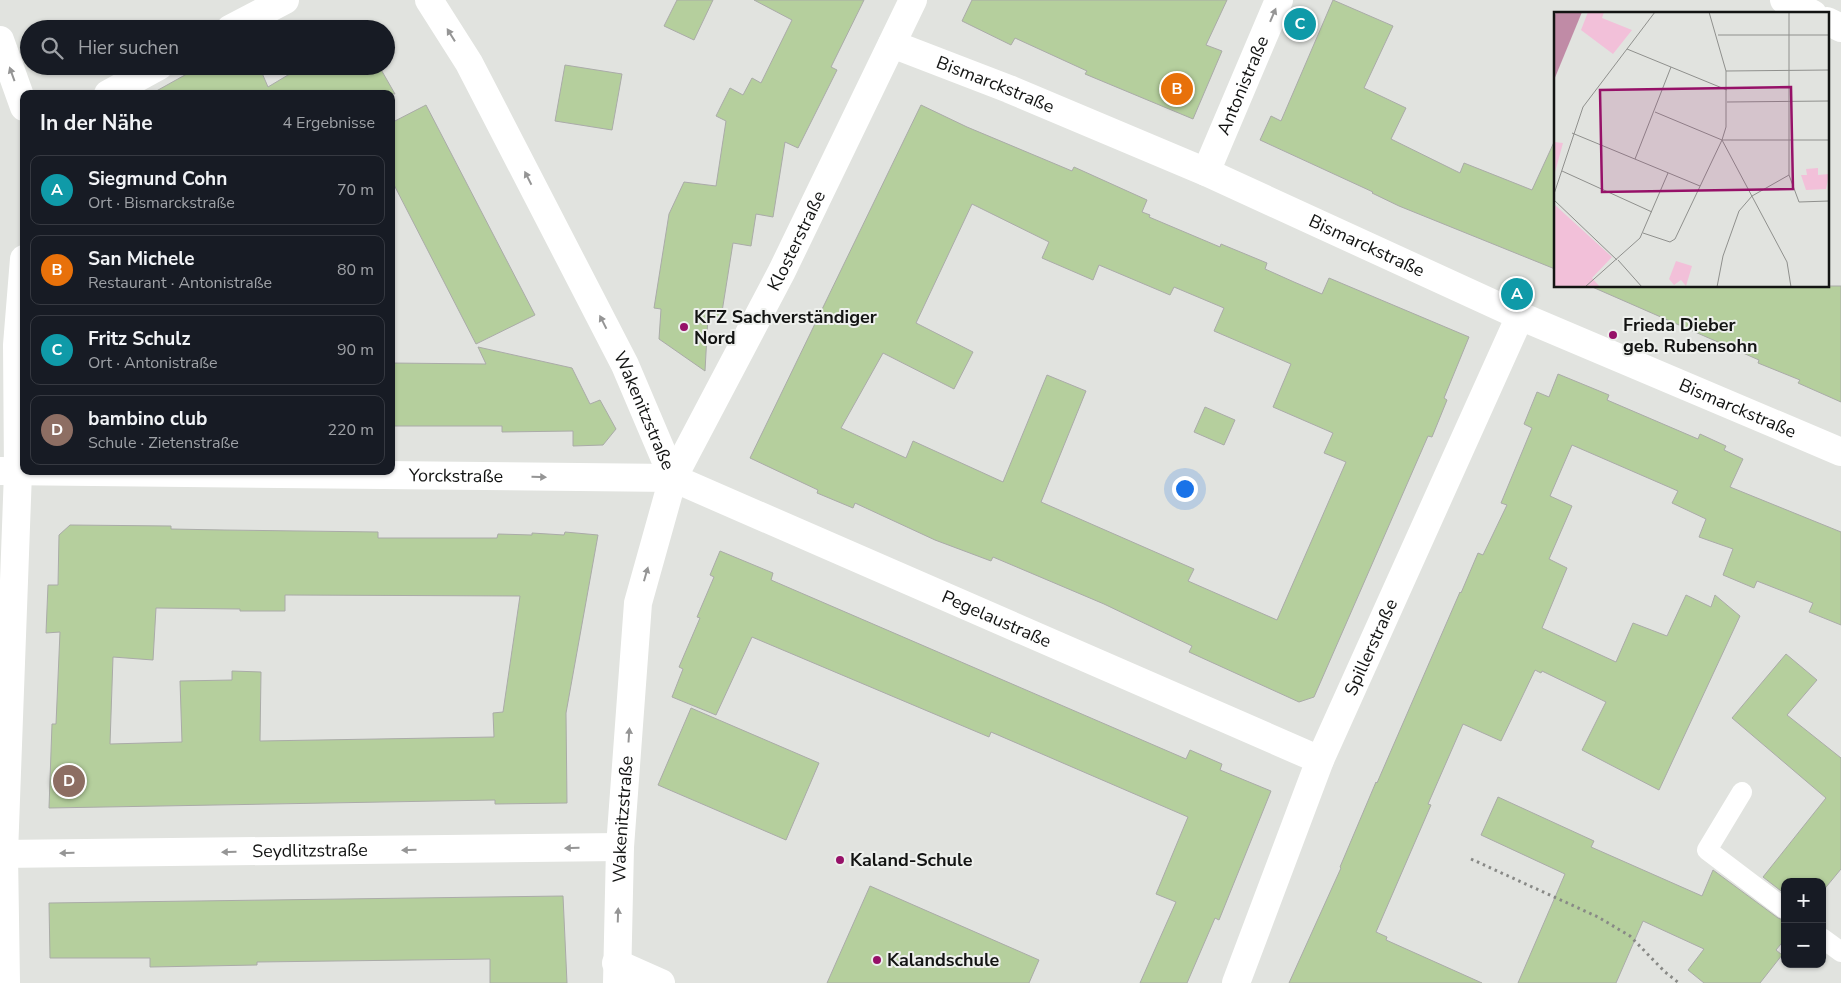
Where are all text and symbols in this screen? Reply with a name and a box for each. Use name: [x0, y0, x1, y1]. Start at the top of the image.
pin: C: [1284, 5, 1316, 43]
one-way arrow: [1270, 8, 1278, 22]
inset map: [1554, 12, 1828, 288]
search box: [20, 20, 395, 75]
one-way arrow: [447, 28, 456, 41]
street label: Antonistraße: [1211, 32, 1274, 139]
icon: search: [38, 34, 66, 62]
text: Hier suchen: [78, 35, 179, 61]
street label: Bismarckstraße: [933, 50, 1058, 119]
one-way arrow: [8, 66, 15, 81]
pin: B: [1161, 70, 1193, 108]
text: In der Nähe: [40, 109, 153, 137]
text: 4 Ergebnisse: [282, 112, 375, 134]
text: Siegmund Cohn: [88, 166, 227, 192]
one-way arrow: [524, 171, 532, 185]
text: A: [51, 179, 63, 201]
text: 70 m: [337, 179, 374, 201]
street label: Klosterstraße: [762, 187, 831, 295]
text: Ort · Bismarckstraße: [88, 192, 235, 214]
street label: Bismarckstraße: [1305, 209, 1429, 283]
text: San Michele: [88, 246, 195, 272]
text: B: [51, 259, 63, 281]
text: 80 m: [337, 259, 374, 281]
text: Restaurant · Antonistraße: [88, 272, 272, 294]
pin: A: [1501, 275, 1533, 313]
place label: KFZ Sachverständiger Nord: [694, 305, 877, 350]
place label: Frieda Dieber geb. Rubensohn: [1623, 313, 1758, 358]
one-way arrow: [599, 315, 607, 329]
marker: KFZ Sachverständiger Nord: [678, 321, 690, 333]
text: Fritz Schulz: [88, 326, 190, 352]
marker: Frieda Dieber geb. Rubensohn: [1607, 329, 1619, 341]
text: C: [52, 339, 62, 361]
text: 90 m: [337, 339, 374, 361]
street label: Wakenitzstraße: [608, 347, 680, 474]
text: Ort · Antonistraße: [88, 352, 218, 374]
street label: Bismarckstraße: [1675, 373, 1800, 444]
text: bambino club: [88, 406, 207, 432]
text: D: [51, 419, 63, 441]
text: 220 m: [327, 419, 374, 441]
text: Schule · Zietenstraße: [88, 432, 239, 454]
street label: Yorckstraße: [408, 463, 503, 488]
one-way arrow: [531, 473, 547, 481]
your location: [1172, 476, 1198, 502]
one-way arrow: [643, 566, 651, 581]
street label: Pegelaustraße: [938, 585, 1055, 653]
street label: Spillerstraße: [1339, 595, 1403, 699]
one-way arrow: [625, 727, 633, 743]
street label: Wakenitzstraße: [607, 755, 639, 883]
pin: D: [53, 762, 85, 800]
street label: Seydlitzstraße: [252, 838, 368, 863]
one-way arrow: [563, 844, 579, 852]
one-way arrow: [401, 846, 417, 854]
one-way arrow: [221, 848, 237, 856]
place label: Kaland-Schule: [850, 848, 973, 872]
one-way arrow: [59, 850, 75, 858]
marker: Kaland-Schule: [834, 854, 846, 866]
map controls: [1781, 878, 1826, 968]
button: +: [1781, 878, 1826, 923]
one-way arrow: [614, 906, 622, 922]
button: −: [1781, 923, 1826, 968]
place label: Kalandschule: [887, 948, 1000, 972]
marker: Kalandschule: [871, 954, 883, 966]

